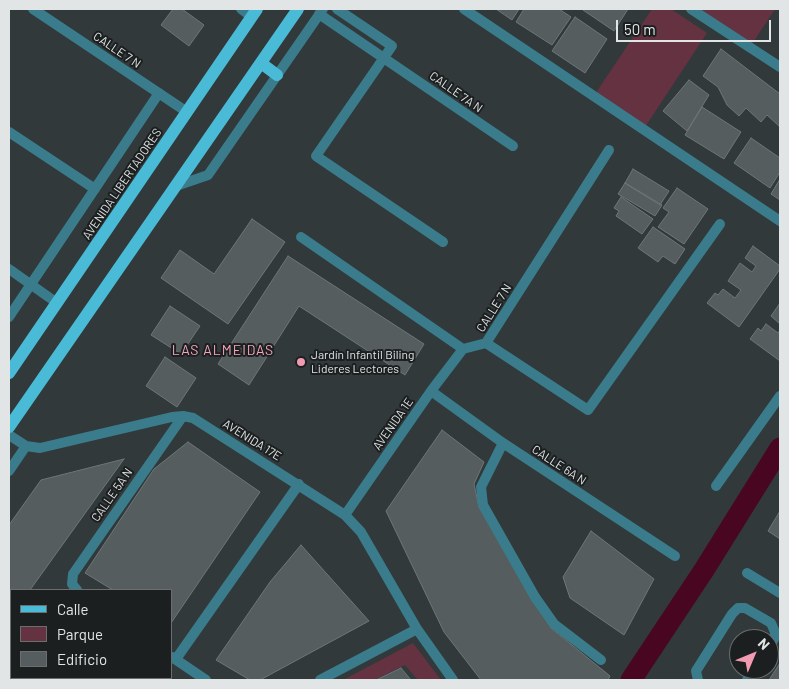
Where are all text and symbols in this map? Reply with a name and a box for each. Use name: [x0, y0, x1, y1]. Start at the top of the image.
scale bar: [619, 10, 774, 42]
text: 50 m: [624, 20, 656, 38]
street label: CALLE 7 N: [91, 29, 143, 71]
street label: CALLE 7A N: [427, 69, 485, 115]
street label: AVENIDA LIBERTADORES: [79, 126, 165, 242]
street label: CALLE 7 N: [474, 281, 514, 335]
district label: LAS ALMEIDAS: [170, 342, 276, 358]
place label: Jardín Infantil Biling Lideres Lectores: [311, 348, 414, 376]
marker: Jardín Infantil Biling Lideres Lectores: [295, 356, 307, 368]
street label: AVENIDA 1E: [370, 395, 416, 453]
street label: AVENIDA 17E: [220, 416, 284, 464]
street label: CALLE 6A N: [529, 442, 589, 488]
street label: CALLE 5A N: [88, 466, 136, 524]
legend: [10, 589, 172, 679]
text: Calle: [57, 600, 89, 618]
text: Parque: [57, 625, 103, 643]
north arrow: [729, 629, 779, 679]
text: N: [755, 634, 774, 653]
text: Edificio: [57, 650, 107, 668]

